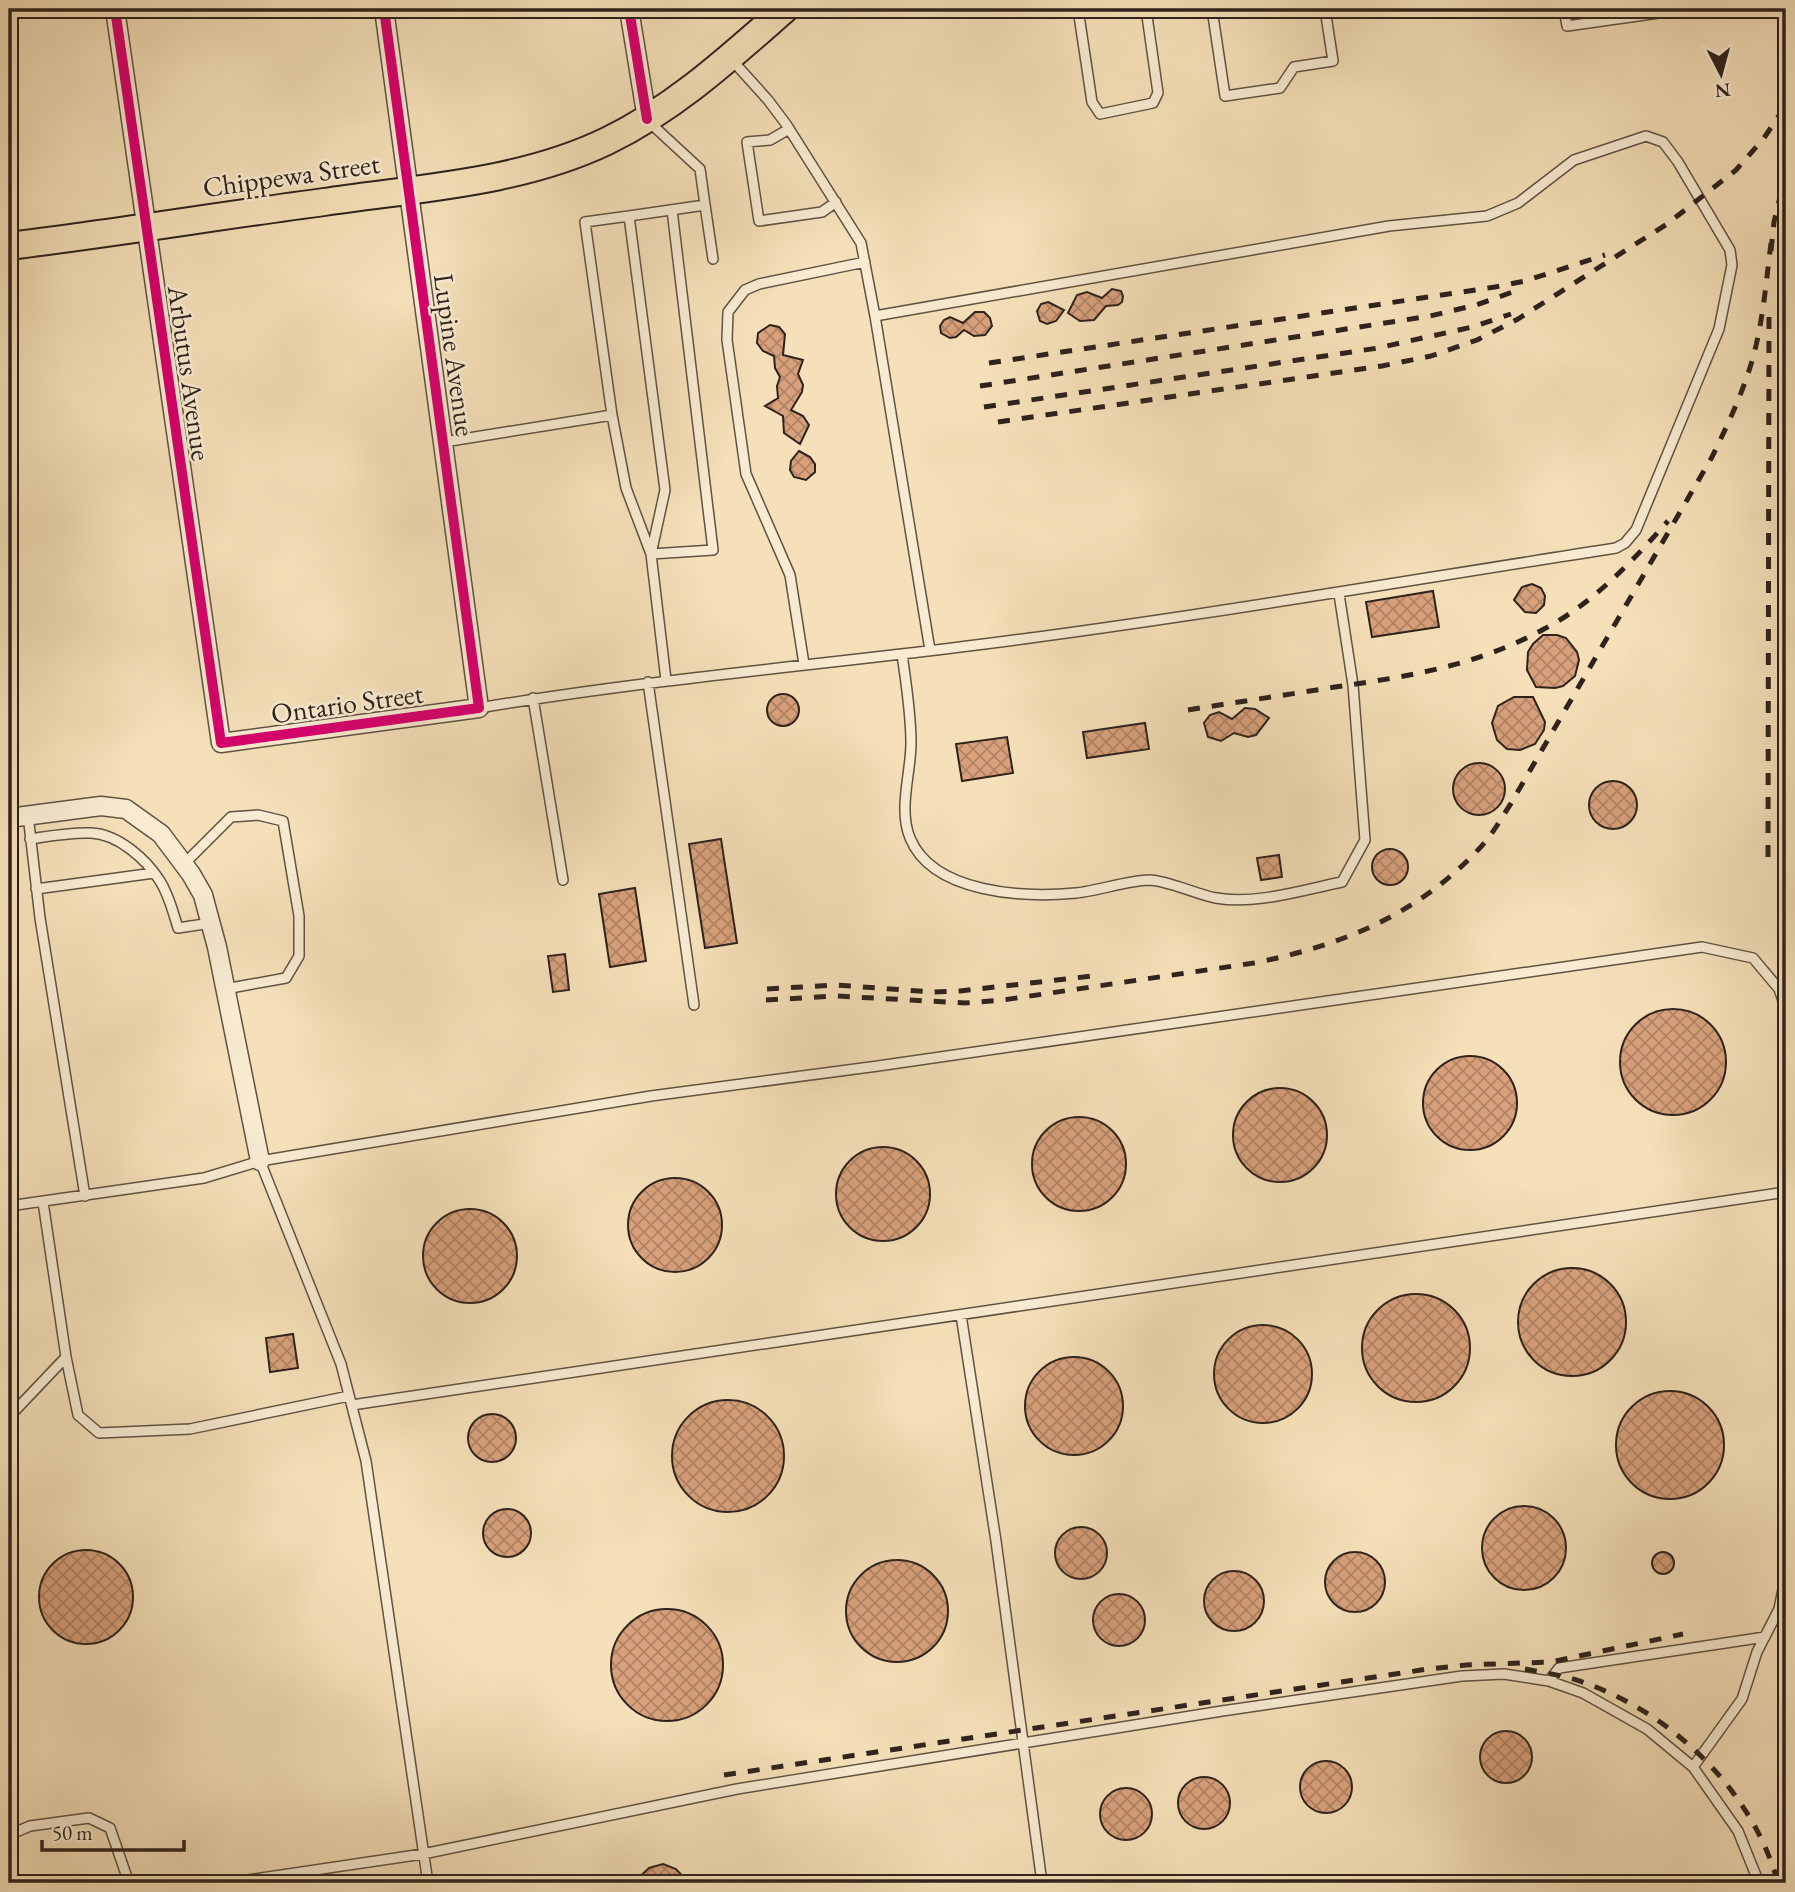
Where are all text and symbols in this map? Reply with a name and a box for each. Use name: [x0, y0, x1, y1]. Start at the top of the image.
north arrow: [1686, 38, 1756, 108]
text: N: [1713, 77, 1732, 104]
street label: Chippewa Street: [200, 145, 382, 205]
street label: Lupine Avenue: [426, 271, 484, 439]
street label: Arbutus Avenue: [160, 282, 220, 463]
street label: Ontario Street: [269, 674, 426, 731]
scale bar: [42, 1808, 184, 1852]
text: 50 m: [52, 1819, 93, 1846]

